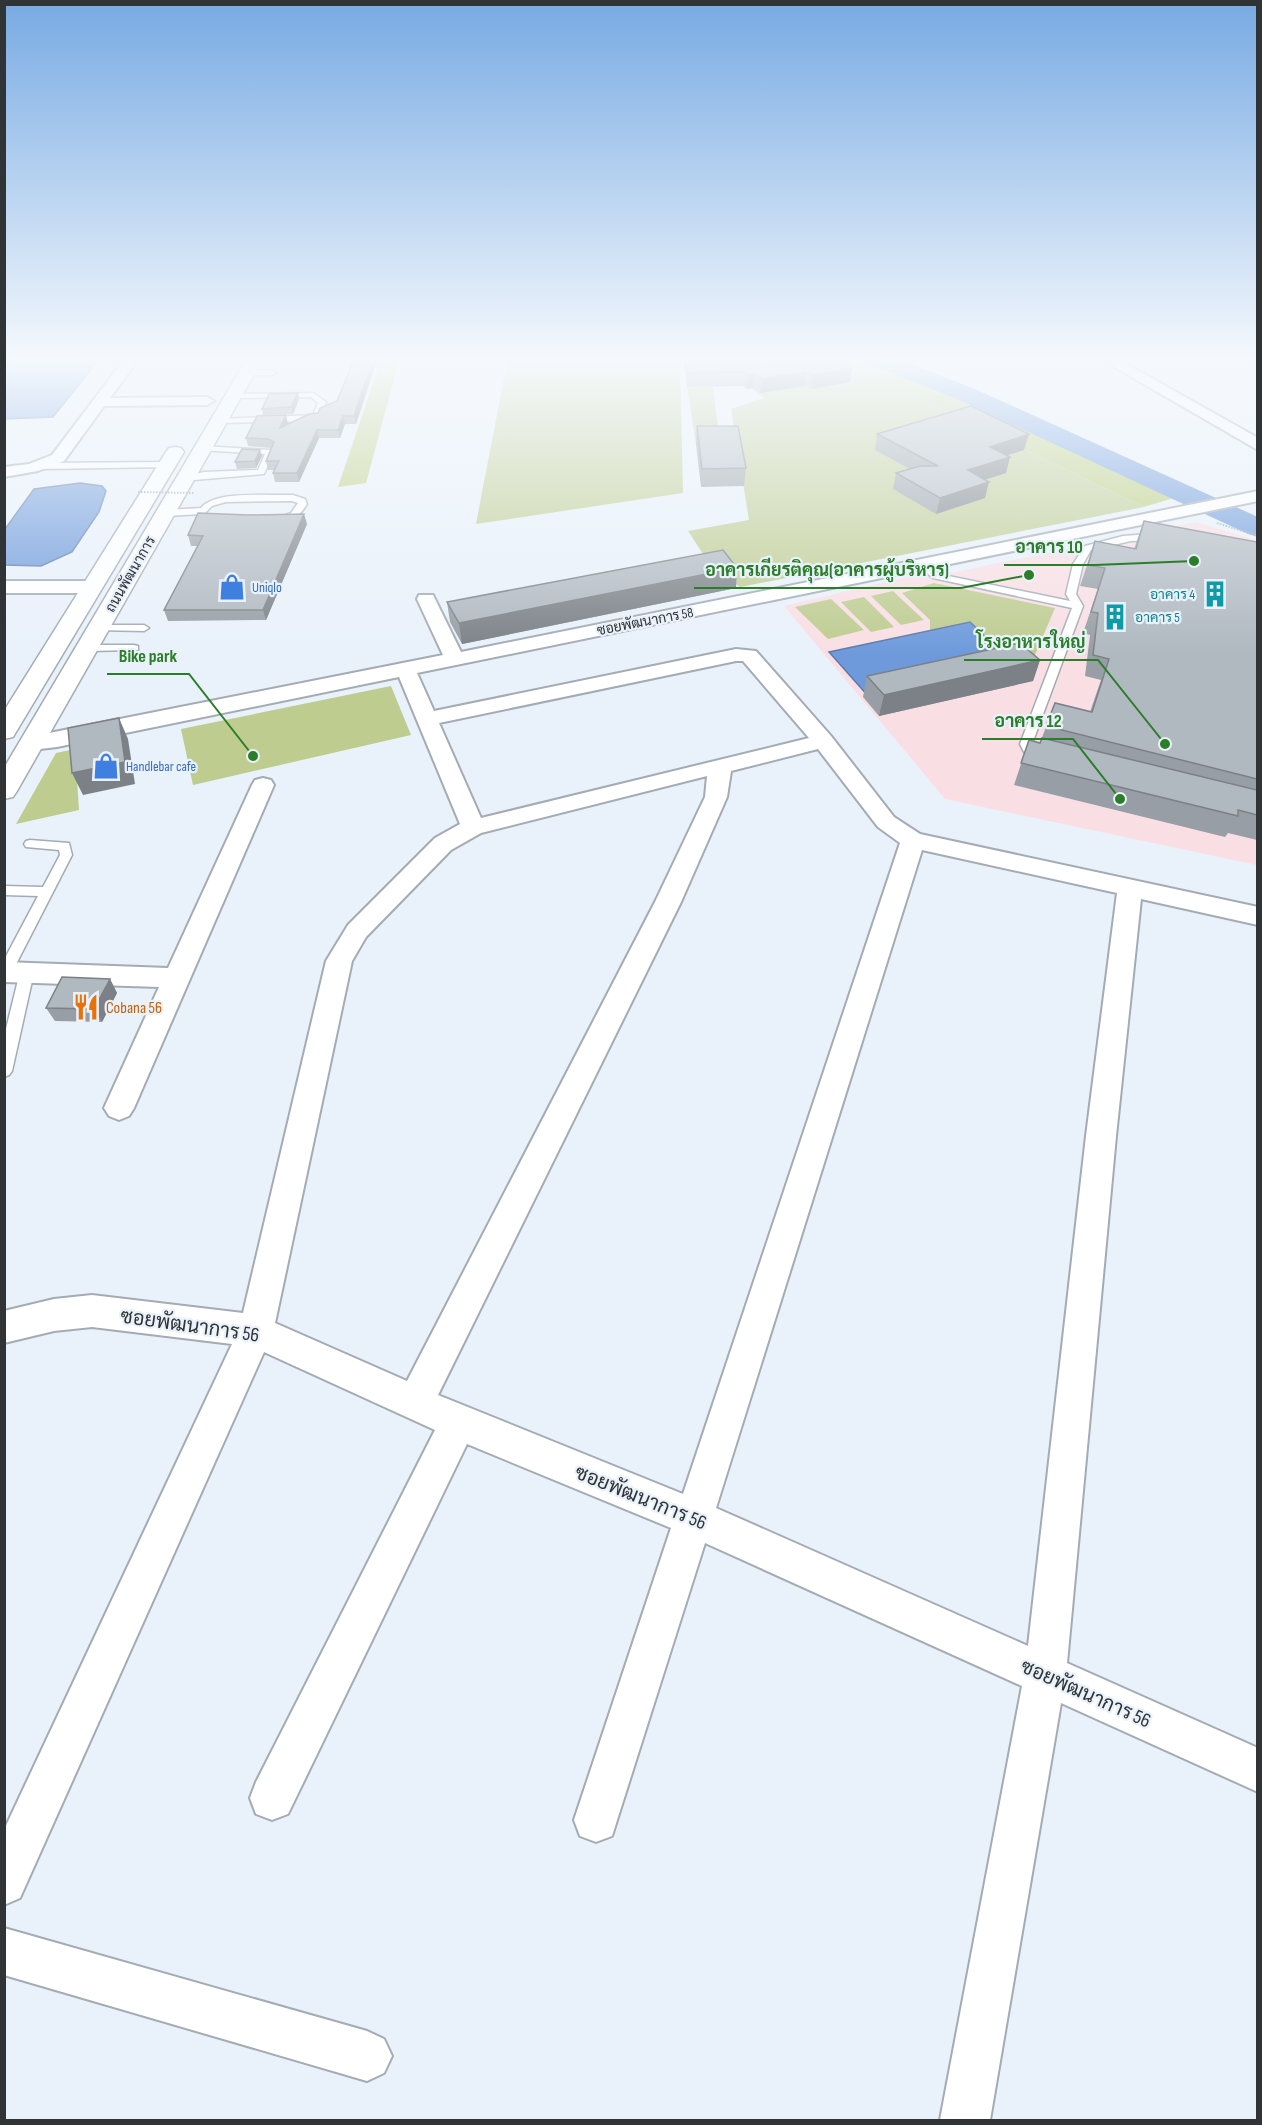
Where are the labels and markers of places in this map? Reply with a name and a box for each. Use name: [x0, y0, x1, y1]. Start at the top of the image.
callout: อาคาร 10: [1004, 529, 1095, 565]
callout: อาคารเกียรติคุณ(อาคารผู้บริหาร): [694, 552, 961, 588]
shop icon: Uniqlo: [217, 572, 247, 602]
place label: Uniqlo: [252, 579, 282, 596]
building icon: อาคาร 4: [1200, 579, 1230, 609]
place label: อาคาร 4: [1150, 586, 1195, 603]
building icon: อาคาร 5: [1100, 602, 1130, 632]
place label: อาคาร 5: [1135, 609, 1180, 626]
callout: โรงอาหารใหญ่: [964, 624, 1098, 660]
callout: Bike park: [107, 638, 189, 674]
callout: อาคาร 12: [982, 703, 1073, 739]
shop icon: Handlebar cafe: [91, 751, 121, 781]
place label: Handlebar cafe: [126, 758, 196, 775]
restaurant icon: Cobana 56: [71, 992, 101, 1022]
place label: Cobana 56: [106, 999, 162, 1018]

